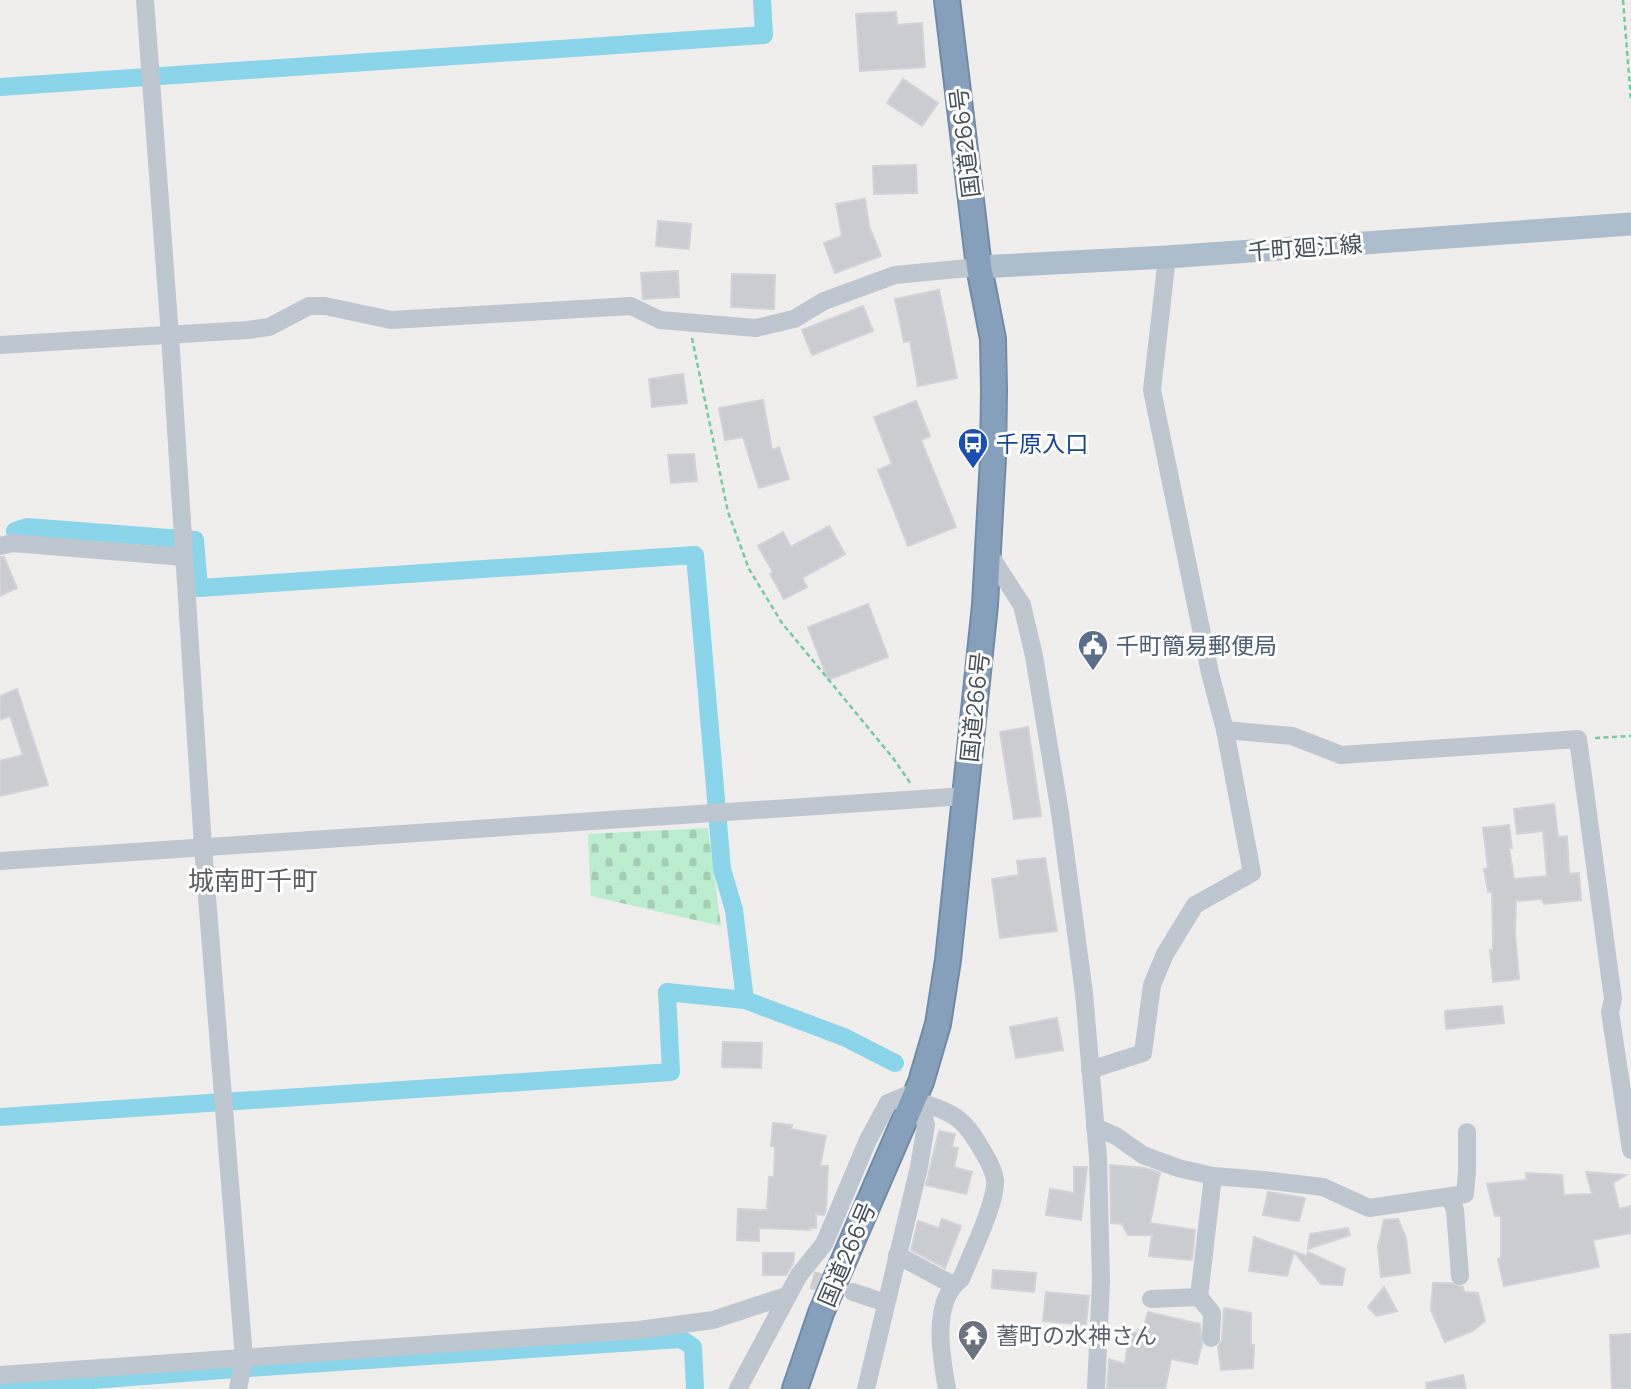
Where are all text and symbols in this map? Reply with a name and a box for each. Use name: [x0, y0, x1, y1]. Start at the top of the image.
street label: 国道266号: [941, 86, 987, 200]
street label: 千町廻江線: [1247, 227, 1363, 267]
bus stop icon: 千原入口: [956, 426, 990, 470]
place label: 千原入口: [996, 427, 1088, 459]
public building icon: 千町簡易郵便局: [1076, 628, 1110, 672]
place label: 千町簡易郵便局: [1116, 629, 1277, 661]
street label: 国道266号: [952, 650, 996, 764]
district label: 城南町千町: [188, 862, 318, 898]
street label: 国道266号: [810, 1197, 882, 1311]
temple icon: 蓍町の水神さん: [956, 1318, 990, 1362]
place label: 蓍町の水神さん: [996, 1319, 1157, 1351]

